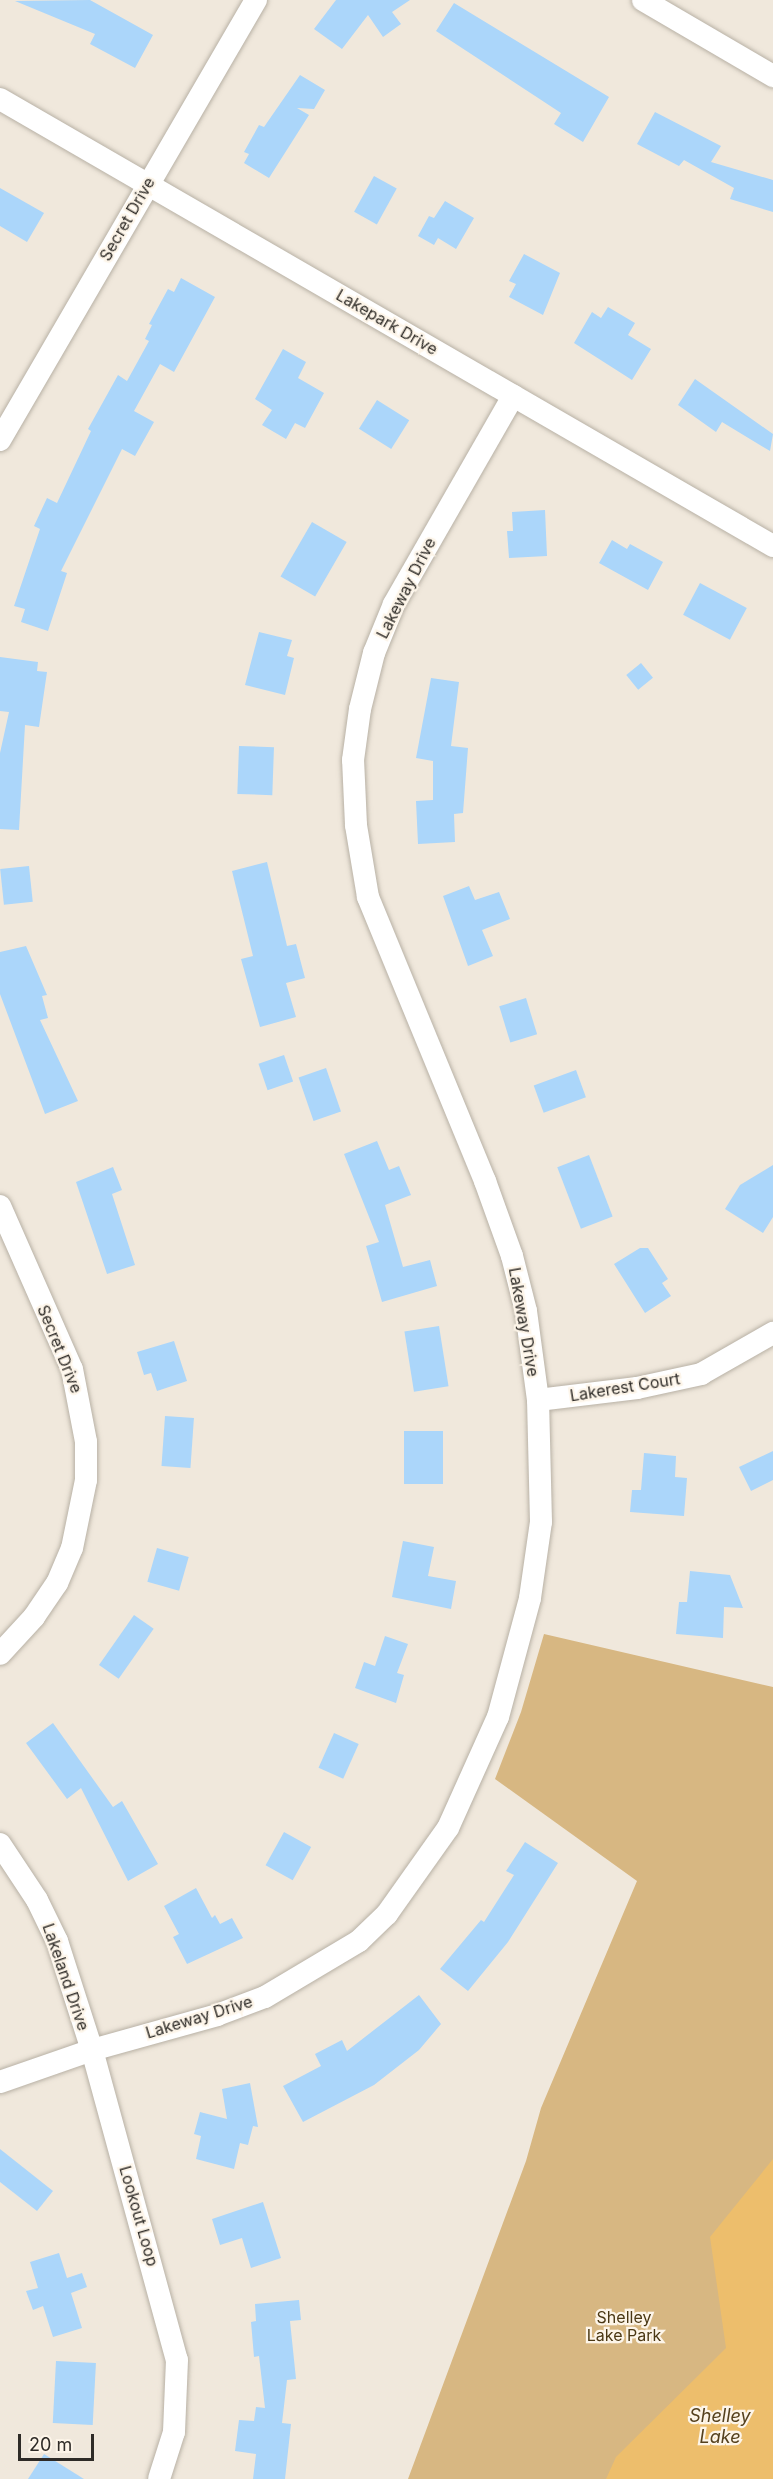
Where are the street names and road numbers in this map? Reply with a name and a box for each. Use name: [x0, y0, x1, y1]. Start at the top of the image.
street label: Secret Drive: [95, 174, 159, 264]
street label: Lakepark Drive: [333, 285, 441, 359]
street label: Lakeway Drive: [372, 534, 440, 642]
street label: Lakeway Drive: [505, 1266, 543, 1378]
street label: Secret Drive: [34, 1302, 86, 1396]
street label: Lakerest Court: [569, 1369, 681, 1405]
street label: Lakeland Drive: [39, 1921, 93, 2033]
street label: Lakeway Drive: [143, 1992, 255, 2042]
street label: Lookout Loop: [116, 2164, 162, 2268]

